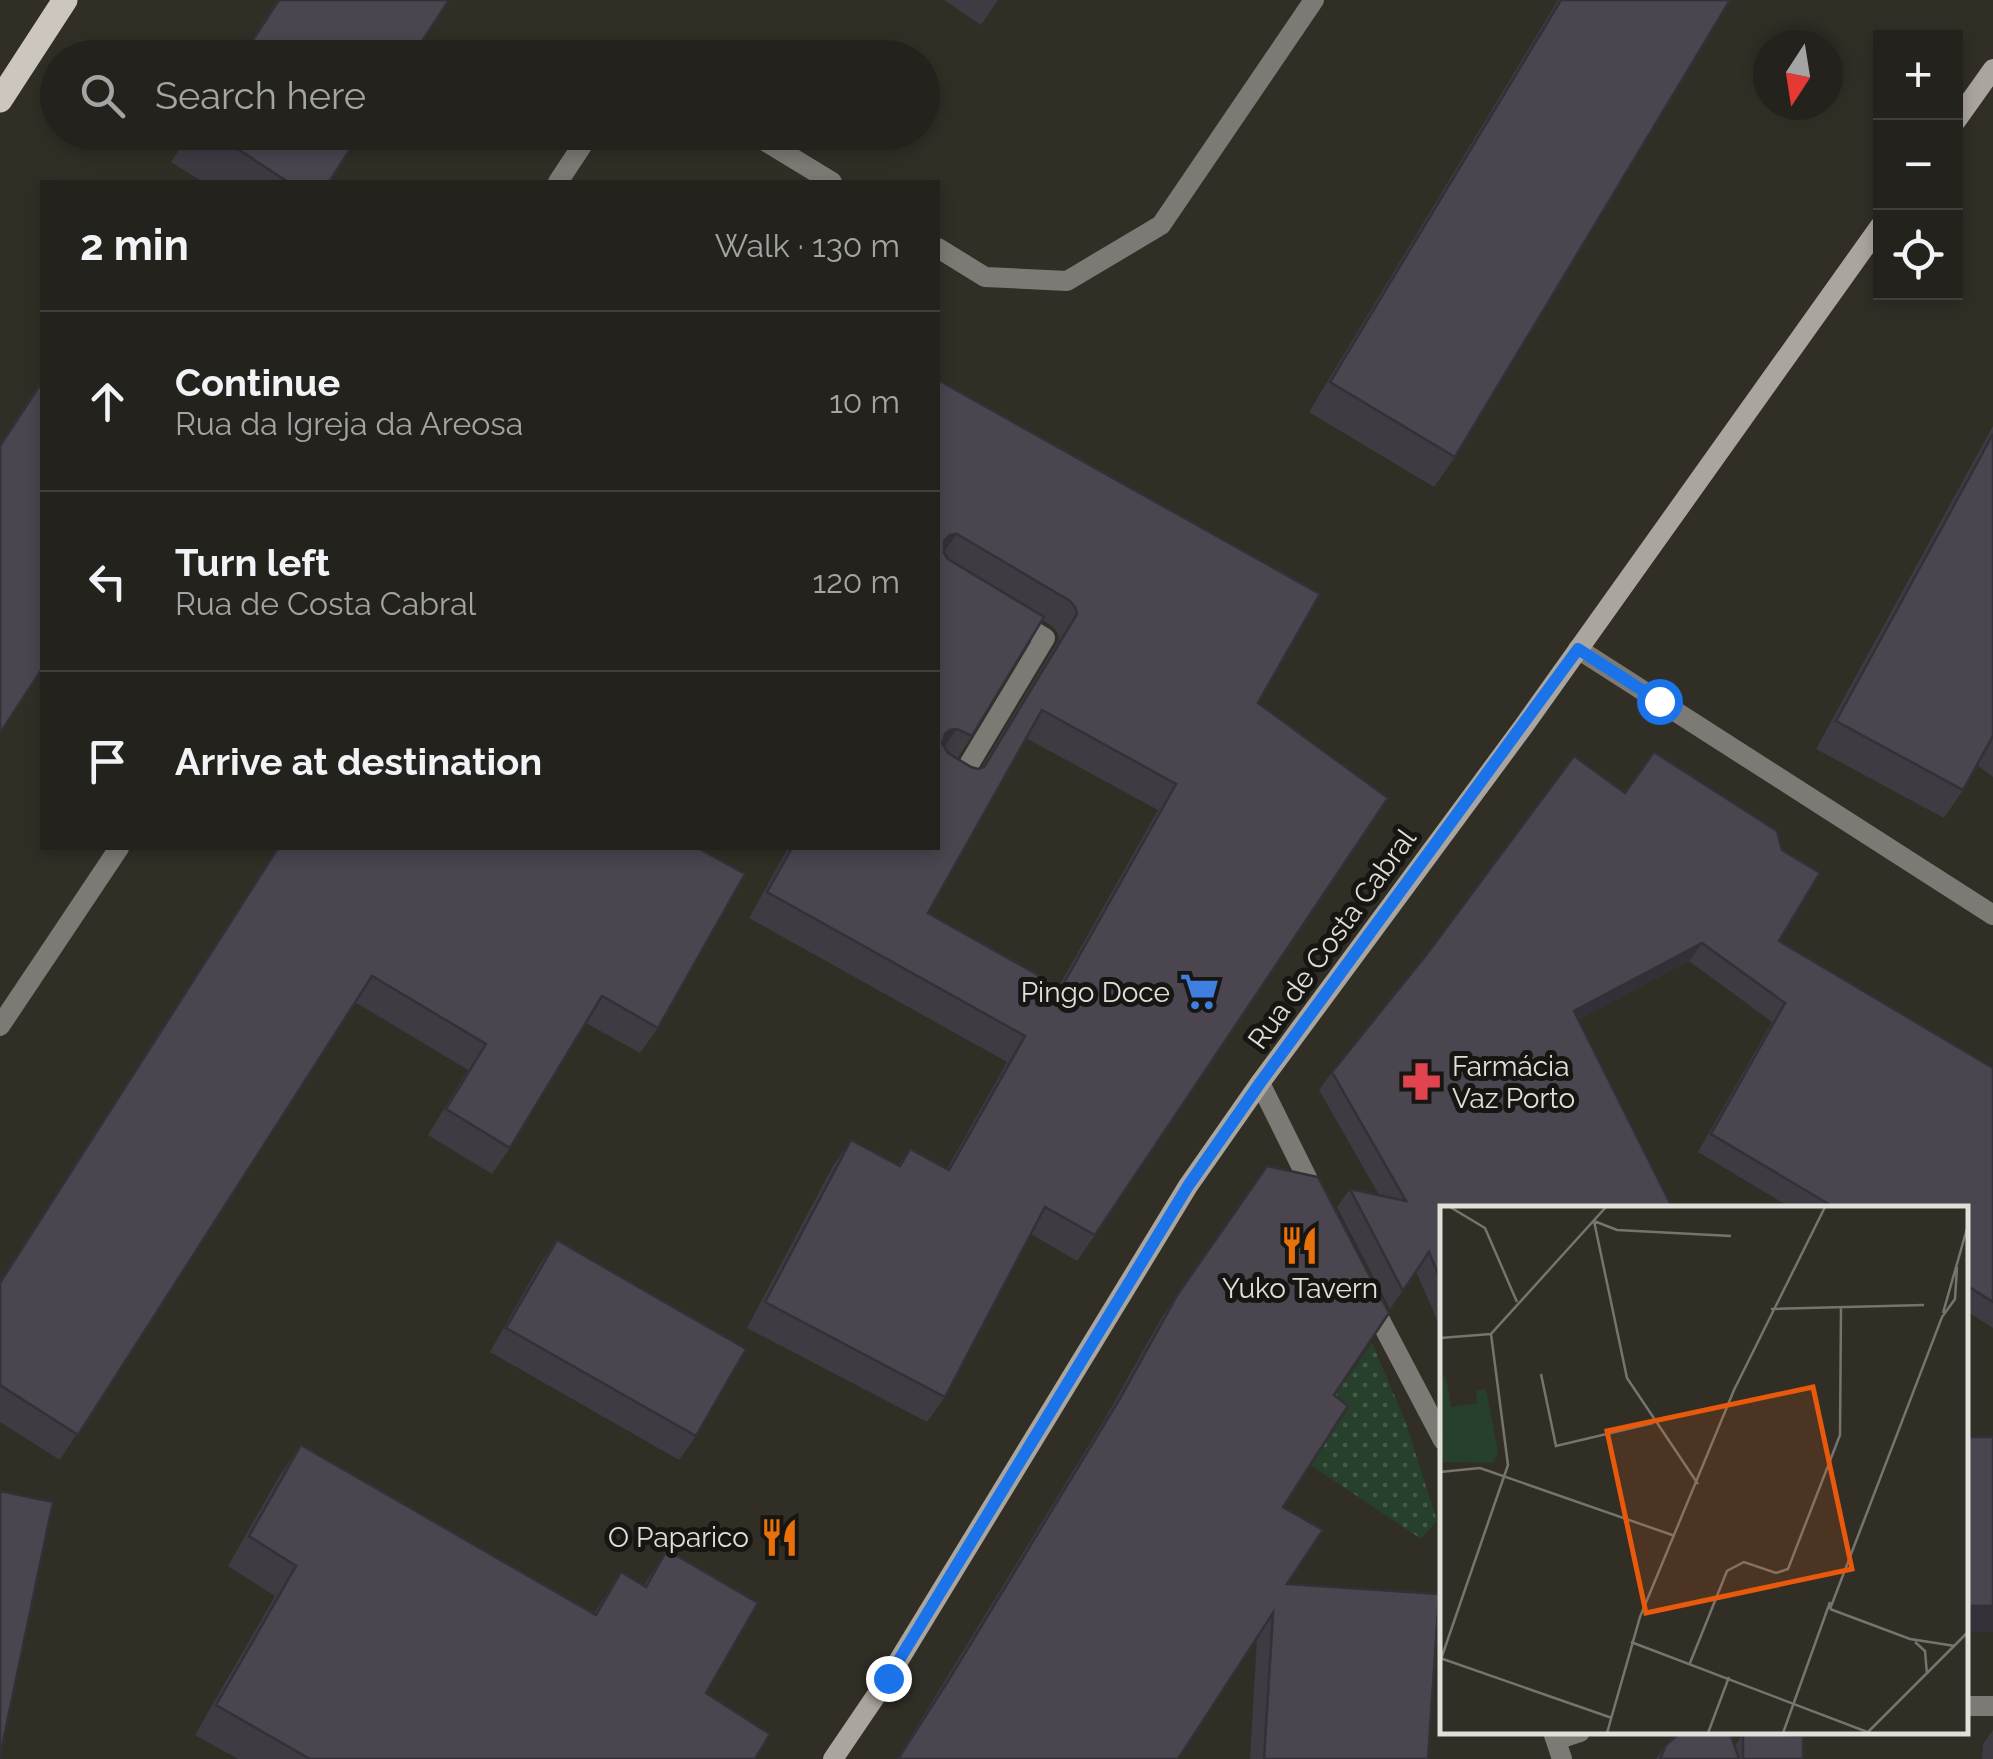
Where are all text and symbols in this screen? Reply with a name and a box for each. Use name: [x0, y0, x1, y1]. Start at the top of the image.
north arrow: [1753, 30, 1843, 120]
map controls: [1873, 30, 1963, 300]
button: +: [1873, 30, 1963, 120]
search box: [40, 40, 940, 150]
icon: search: [75, 68, 130, 123]
text: Search here: [155, 73, 366, 118]
button: −: [1873, 120, 1963, 210]
button: locate: [1873, 210, 1963, 300]
text: 2 min: [80, 221, 189, 270]
text: Walk · 130 m: [715, 227, 900, 264]
text: Continue: [175, 360, 340, 405]
icon: ahead: [80, 374, 135, 429]
text: 10 m: [829, 383, 900, 420]
text: Rua da Igreja da Areosa: [175, 405, 523, 442]
text: Turn left: [175, 540, 330, 585]
icon: left: [80, 554, 135, 609]
text: 120 m: [812, 563, 900, 600]
text: Rua de Costa Cabral: [175, 585, 476, 622]
route start: [1637, 679, 1683, 725]
icon: arrive: [80, 734, 135, 789]
text: Arrive at destination: [175, 739, 542, 784]
street label: Rua de Costa Cabral: [1241, 822, 1423, 1055]
supermarket icon: Pingo Doce: [1179, 971, 1221, 1013]
place label: Pingo Doce: [1021, 976, 1170, 1009]
place label: Farmácia Vaz Porto: [1452, 1050, 1575, 1115]
pharmacy icon: Farmácia Vaz Porto: [1401, 1061, 1443, 1103]
inset map: [1440, 1206, 1968, 1734]
restaurant icon: Yuko Tavern: [1279, 1224, 1321, 1266]
place label: Yuko Tavern: [1222, 1272, 1378, 1305]
restaurant icon: O Paparico: [758, 1516, 800, 1558]
place label: O Paparico: [608, 1521, 749, 1554]
route end: [866, 1656, 912, 1702]

